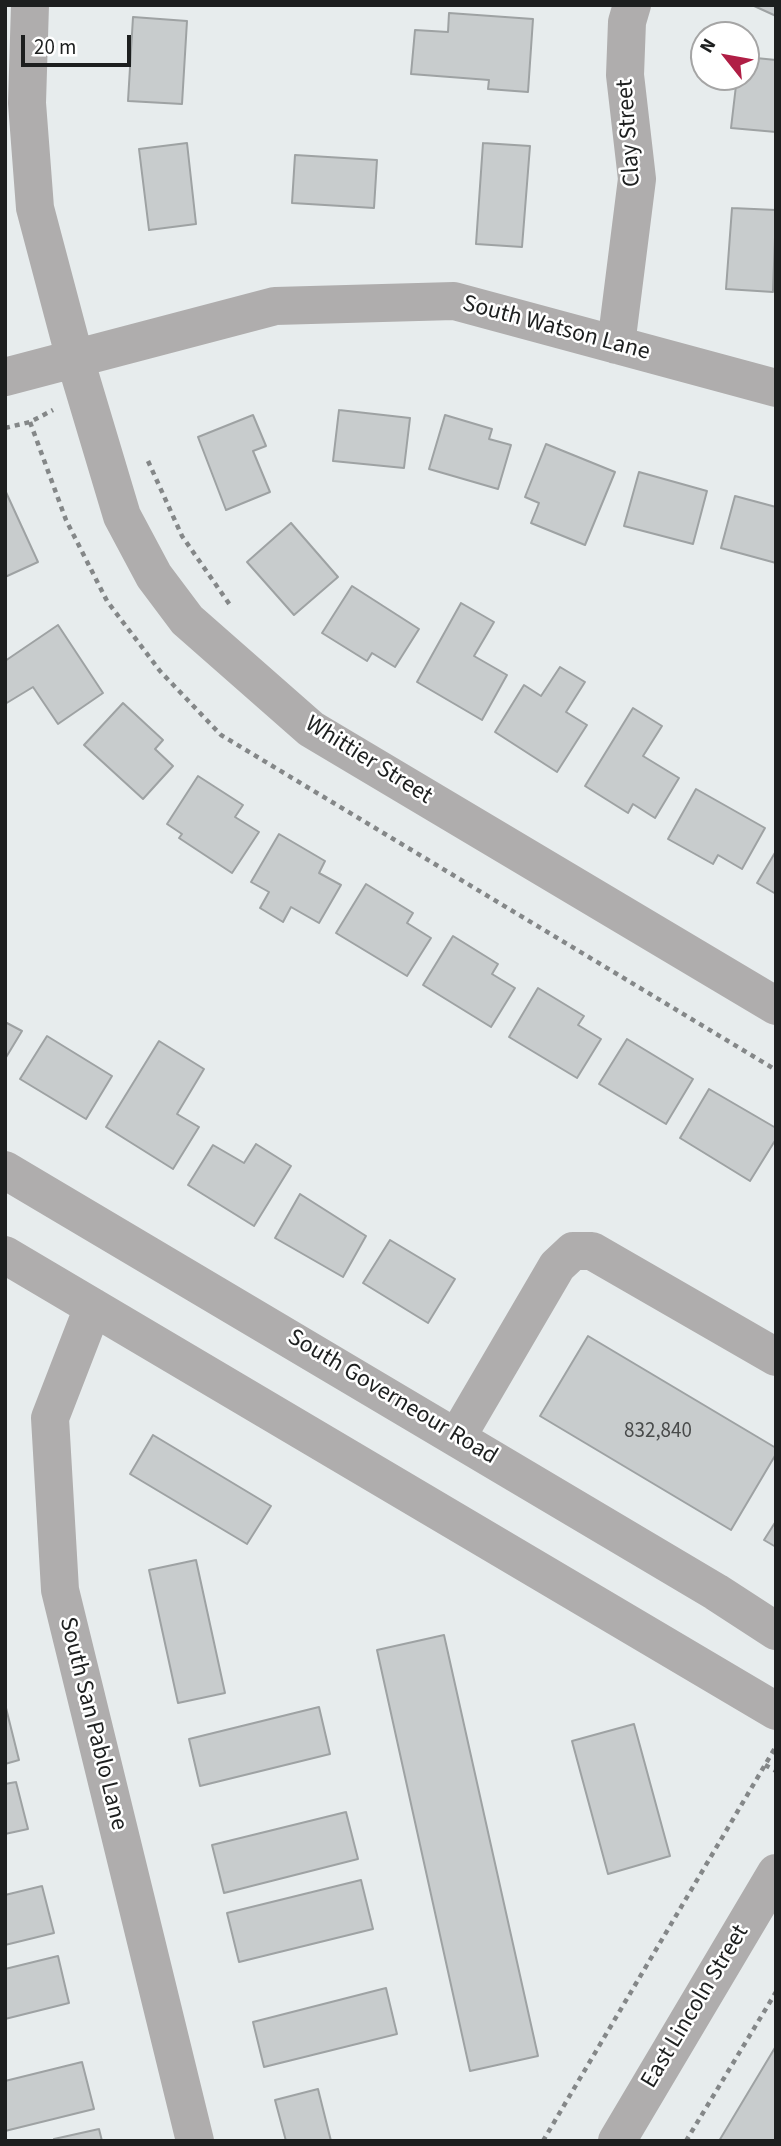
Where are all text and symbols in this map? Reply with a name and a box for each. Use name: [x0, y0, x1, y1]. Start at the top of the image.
scale bar: [24, 21, 135, 65]
north arrow: [690, 21, 760, 91]
text: 20 m: [34, 32, 76, 62]
text: N: [693, 34, 723, 58]
street label: Clay Street: [612, 78, 648, 188]
street label: South Watson Lane: [459, 290, 653, 368]
street label: Whittier Street: [299, 710, 437, 812]
street label: South Governeour Road: [282, 1324, 502, 1472]
house number: 832,840: [624, 1419, 692, 1445]
street label: South San Pablo Lane: [52, 1615, 132, 1833]
street label: East Lincoln Street: [636, 1920, 756, 2094]

